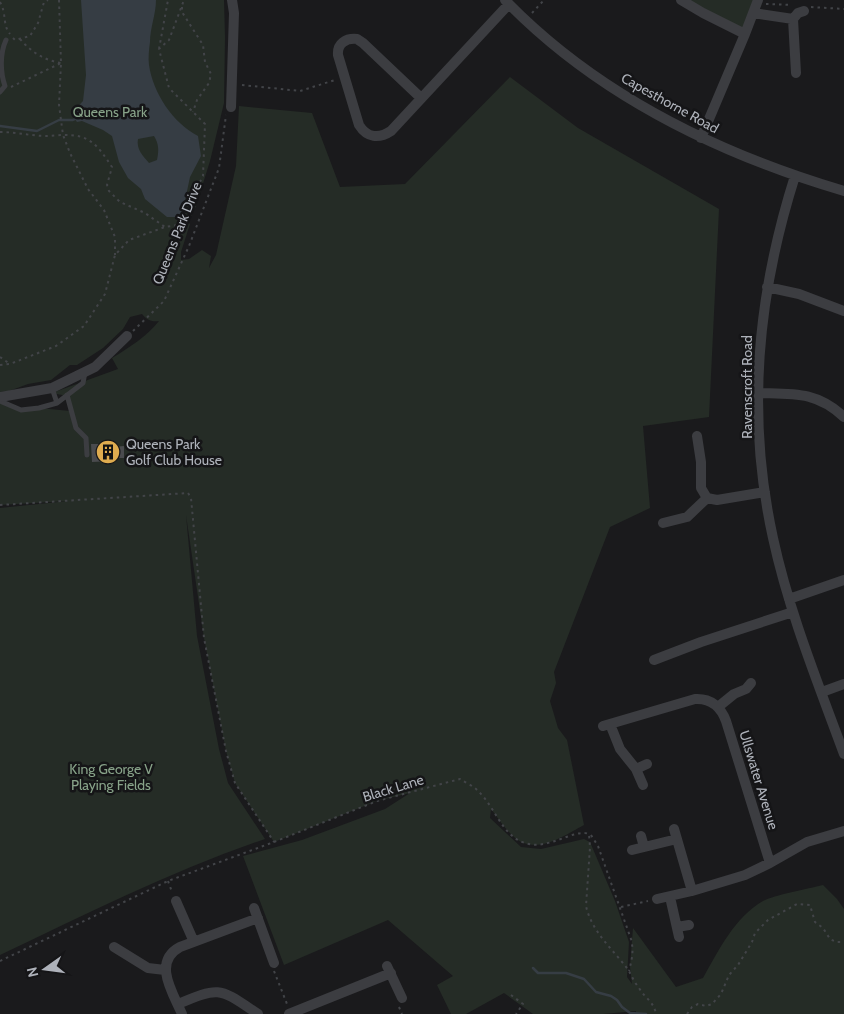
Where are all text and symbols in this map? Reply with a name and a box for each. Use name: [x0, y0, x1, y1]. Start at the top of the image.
street label: Capesthorne Road: [618, 69, 722, 137]
park label: Queens Park: [73, 103, 148, 121]
street label: Queens Park Drive: [148, 179, 206, 287]
street label: Ravenscroft Road: [738, 335, 756, 439]
place label: Queens Park Golf Club House: [126, 435, 222, 469]
building icon: Queens Park Golf Club House: [95, 439, 121, 465]
street label: Ullswater Avenue: [735, 728, 783, 832]
park label: King George V Playing Fields: [69, 760, 153, 794]
street label: Black Lane: [360, 770, 426, 806]
north arrow: [20, 944, 70, 994]
text: N: [22, 965, 42, 979]

